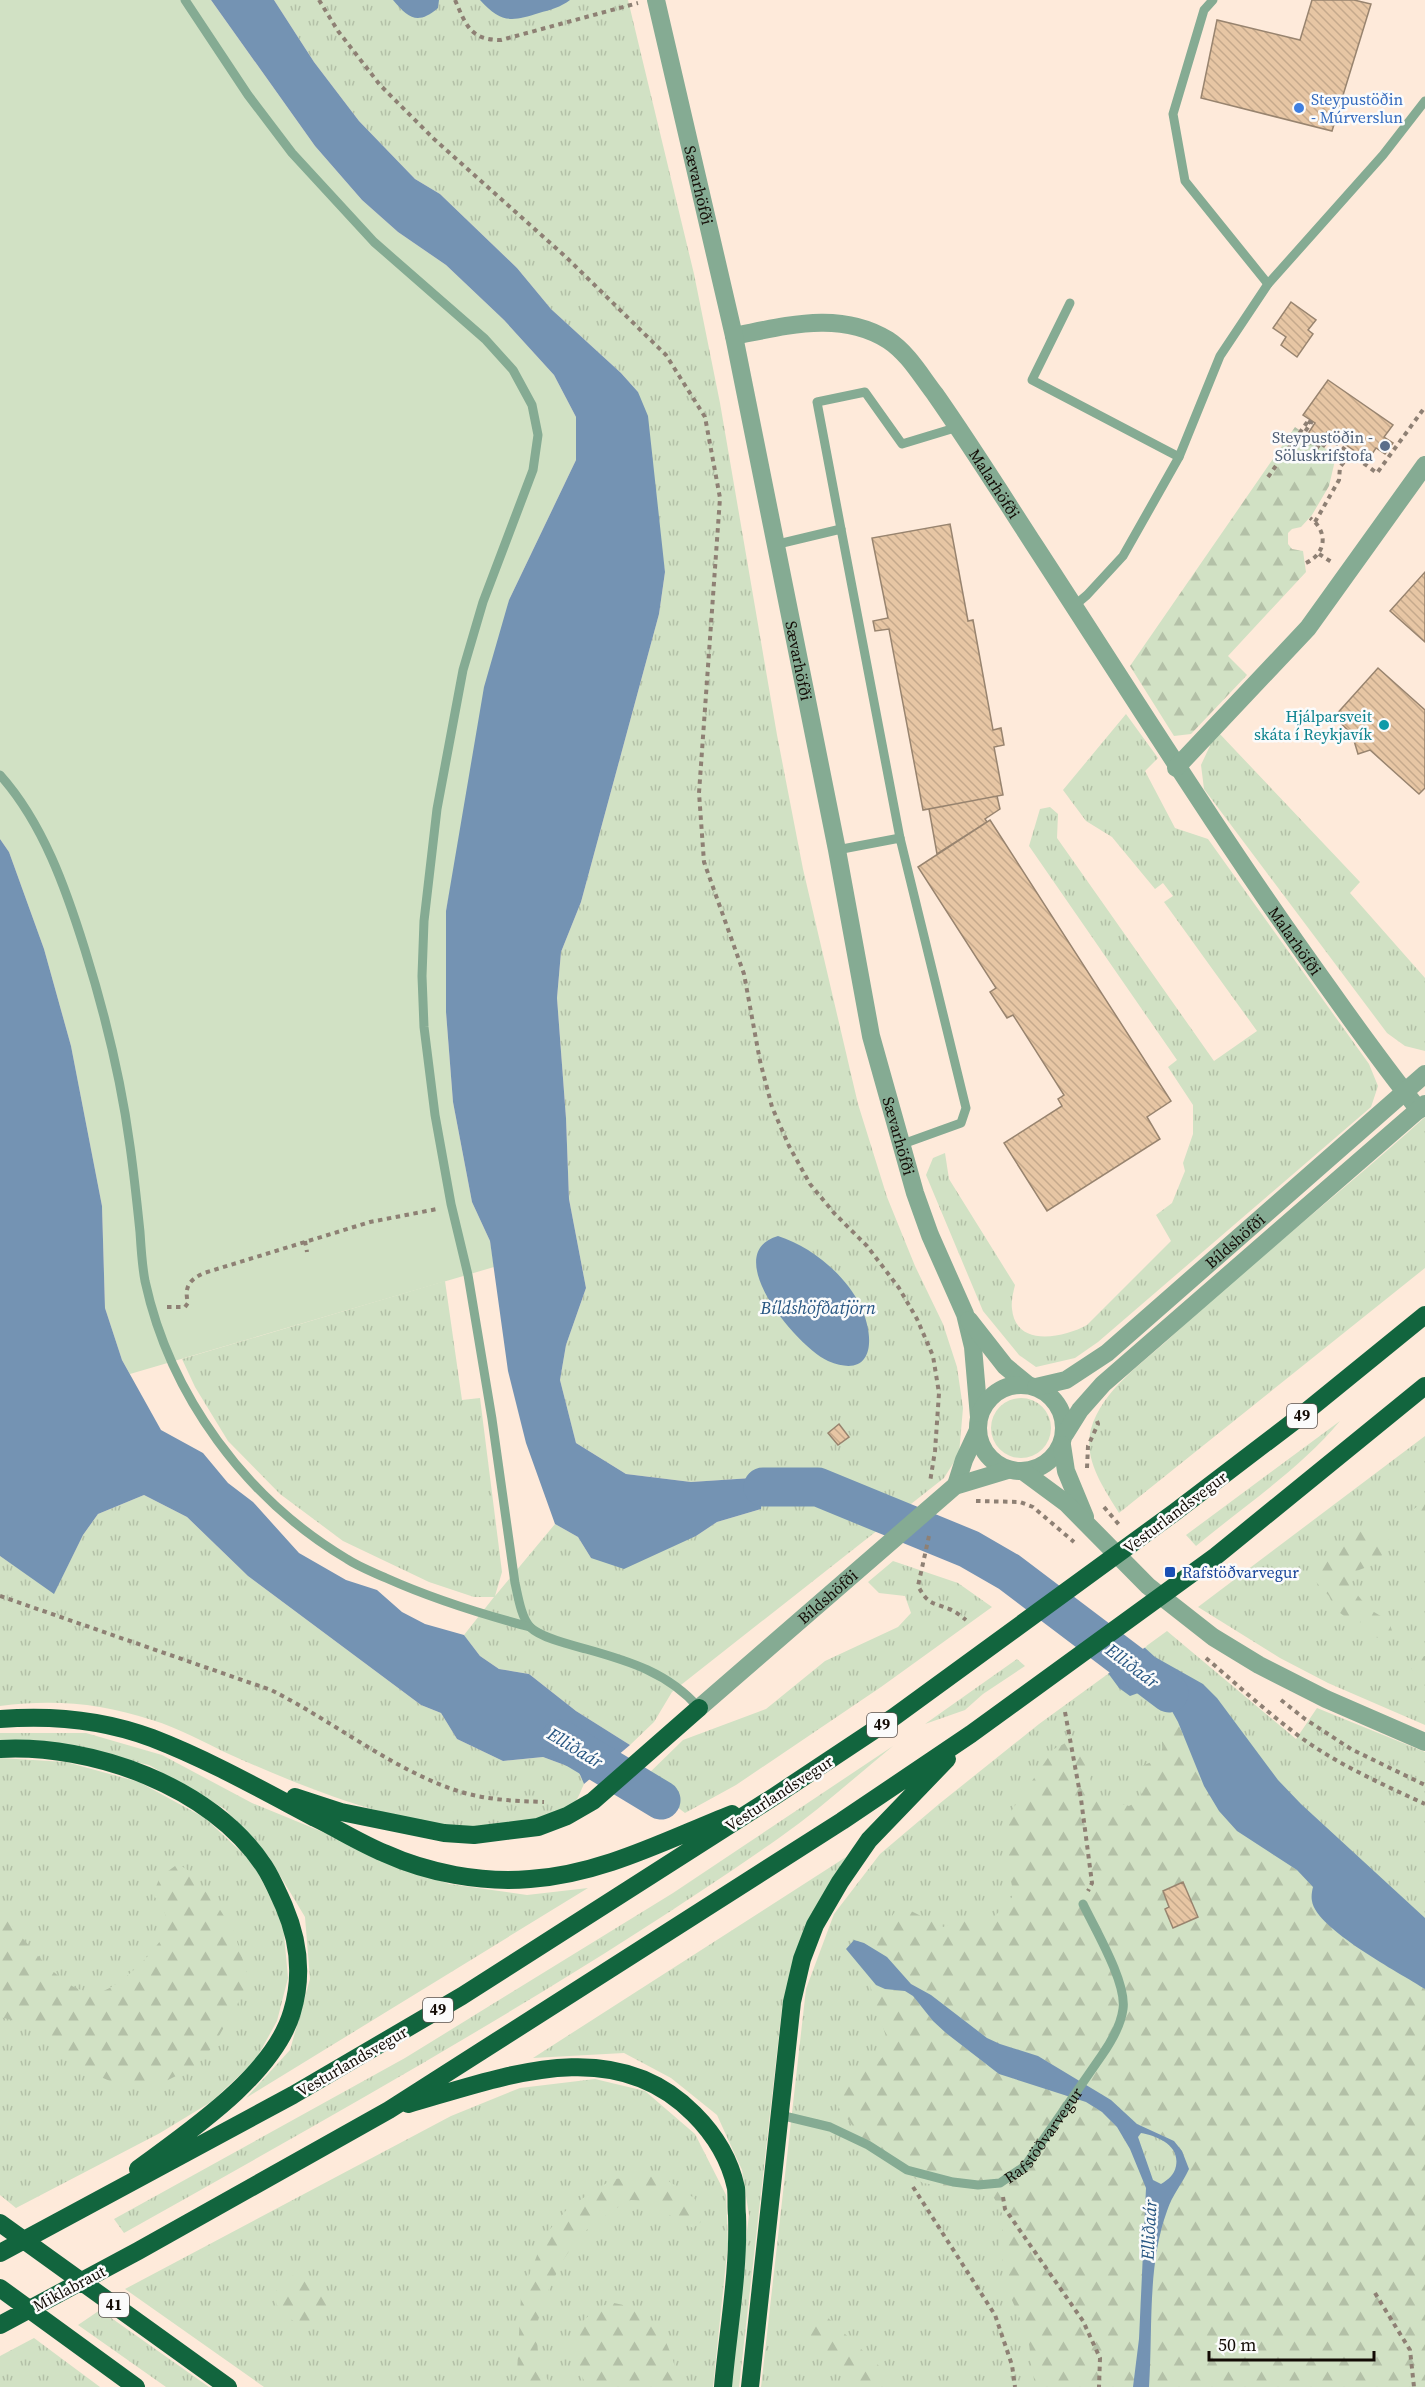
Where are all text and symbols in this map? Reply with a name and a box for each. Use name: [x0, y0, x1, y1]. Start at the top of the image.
place label: Steypustöðin - Múrverslun: [1311, 88, 1403, 128]
marker: Steypustöðin - Múrverslun: [1292, 101, 1306, 115]
street label: Sævarhöfði: [679, 143, 719, 227]
place label: Steypustöðin - Söluskrifstofa: [1272, 426, 1374, 466]
marker: Steypustöðin - Söluskrifstofa: [1378, 439, 1392, 453]
street label: Malarhöfði: [964, 444, 1026, 523]
street label: Sævarhöfði: [780, 619, 818, 703]
place label: Hjálparsveit skáta í Reykjavík: [1254, 705, 1373, 745]
marker: Hjálparsveit skáta í Reykjavík: [1377, 718, 1391, 732]
street label: Malarhöfði: [1263, 902, 1327, 980]
street label: Sævarhöfði: [878, 1094, 921, 1178]
street label: Bíldshöfði: [1200, 1208, 1270, 1273]
water label: Bíldshöfðatjörn: [759, 1295, 876, 1320]
road number: 49: [1287, 1404, 1317, 1428]
street label: Vesturlandsvegur: [1119, 1466, 1232, 1558]
place label: Rafstöðvarvegur: [1182, 1561, 1299, 1583]
street label: Bíldshöfði: [793, 1564, 862, 1629]
marker: Rafstöðvarvegur: [1163, 1565, 1177, 1579]
water label: Elliðaár: [1100, 1637, 1165, 1694]
road number: 49: [867, 1713, 897, 1737]
water label: Elliðaár: [542, 1721, 608, 1774]
street label: Vesturlandsvegur: [721, 1750, 837, 1836]
road number: 49: [423, 1998, 453, 2022]
street label: Vesturlandsvegur: [293, 2020, 412, 2102]
street label: Rafstöðvarvegur: [999, 2082, 1088, 2188]
water label: Elliðaár: [1134, 2198, 1163, 2262]
street label: Miklabraut: [29, 2259, 110, 2316]
road number: 41: [99, 2293, 129, 2317]
scale bar: [1209, 2324, 1374, 2362]
text: 50 m: [1218, 2332, 1256, 2357]

